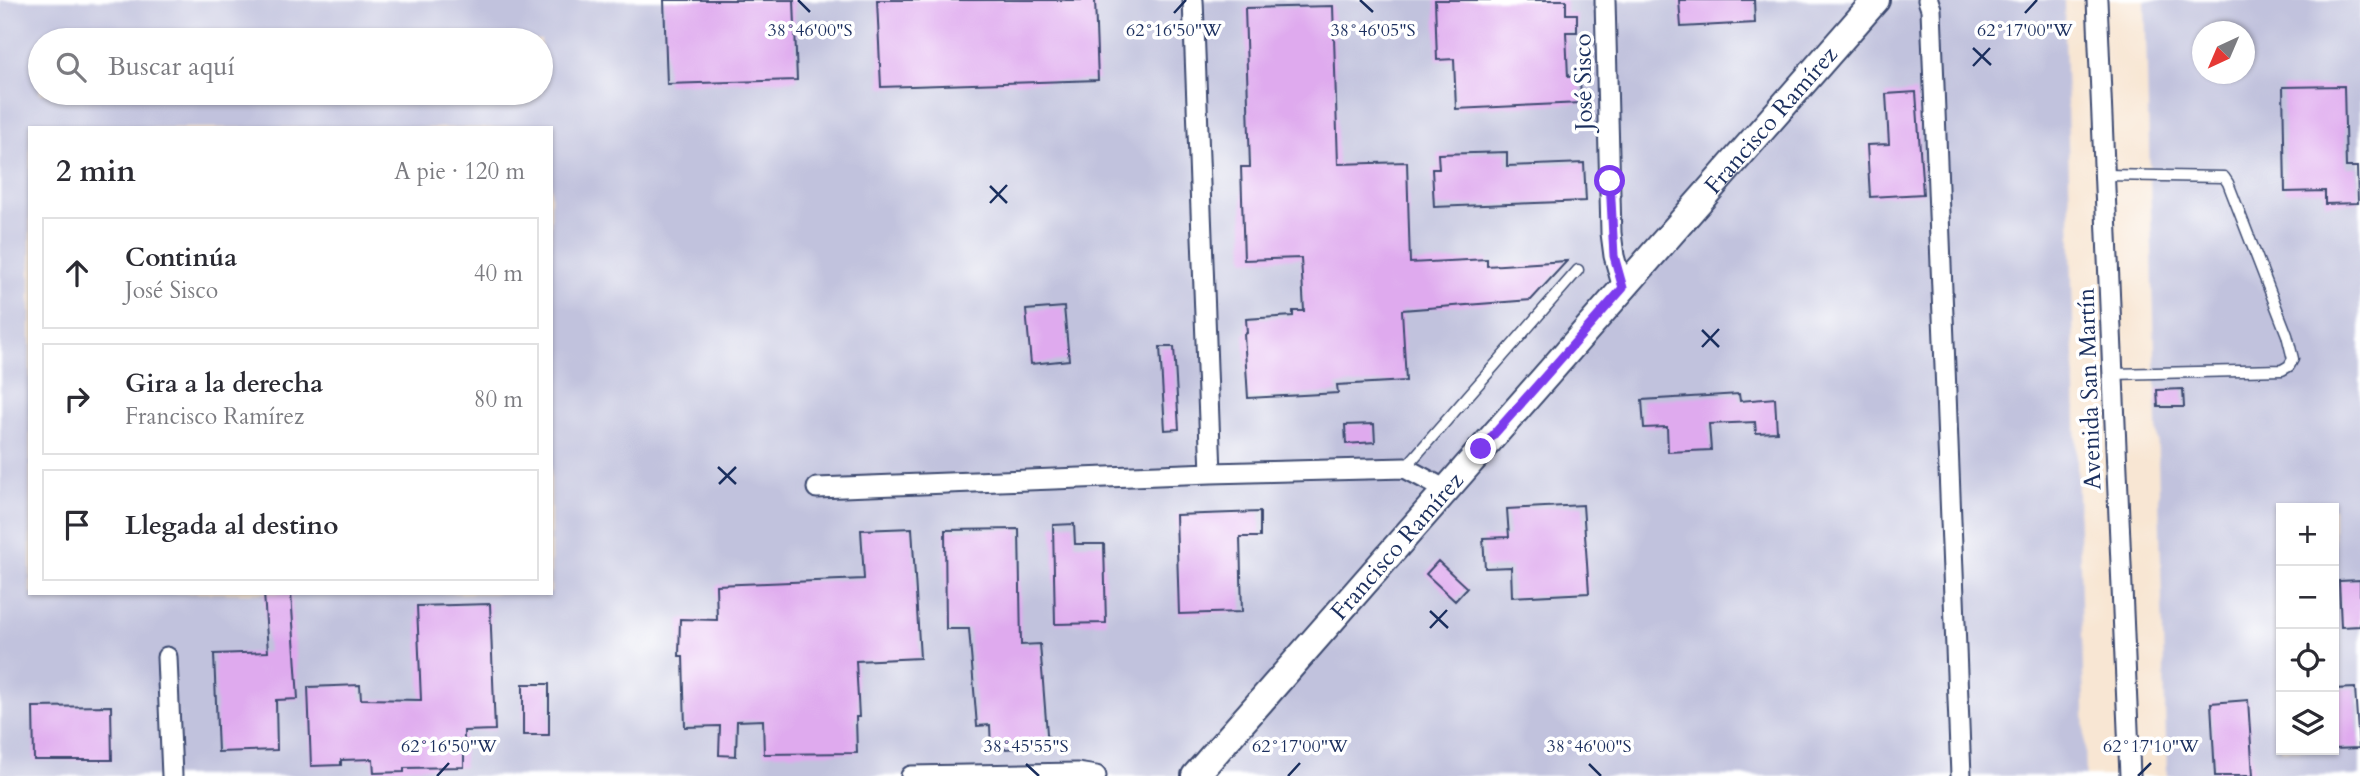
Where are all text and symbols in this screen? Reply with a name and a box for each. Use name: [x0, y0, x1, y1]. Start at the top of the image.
text: 38°46'00"S: [768, 18, 852, 43]
text: 62°16'50"W: [1126, 18, 1222, 43]
text: 38°46'05"S: [1331, 18, 1415, 43]
text: 62°17'00"W: [1977, 18, 2073, 43]
north arrow: [2192, 21, 2255, 84]
search box: [28, 28, 553, 105]
street label: José Sisco: [1566, 33, 1601, 134]
street label: Francisco Ramírez: [1697, 39, 1845, 201]
icon: search: [52, 48, 90, 86]
text: Buscar aquí: [108, 49, 235, 84]
text: 2 min: [56, 151, 136, 192]
text: A pie · 120 m: [394, 156, 525, 187]
route start: [1594, 165, 1625, 196]
text: Continúa: [125, 240, 237, 275]
icon: ahead: [58, 254, 96, 292]
text: 40 m: [474, 258, 523, 289]
text: José Sisco: [125, 275, 218, 306]
street label: Avenida San Martín: [2069, 287, 2110, 491]
text: Gira a la derecha: [125, 366, 323, 401]
icon: right: [58, 380, 96, 418]
text: 80 m: [474, 384, 523, 415]
text: Francisco Ramírez: [125, 401, 304, 432]
route end: [1465, 433, 1496, 464]
street label: Francisco Ramírez: [1323, 465, 1471, 628]
map controls: [2276, 503, 2339, 755]
button: +: [2276, 503, 2339, 566]
icon: arrive: [58, 506, 96, 544]
text: Llegada al destino: [125, 508, 339, 543]
button: −: [2276, 566, 2339, 629]
button: locate: [2276, 629, 2339, 692]
button: layers: [2276, 692, 2339, 755]
text: 62°16'50"W: [401, 734, 497, 759]
text: 38°45'55"S: [984, 734, 1068, 759]
text: 62°17'00"W: [1252, 734, 1348, 759]
text: 38°46'00"S: [1547, 734, 1631, 759]
text: 62°17'10"W: [2103, 734, 2199, 759]

